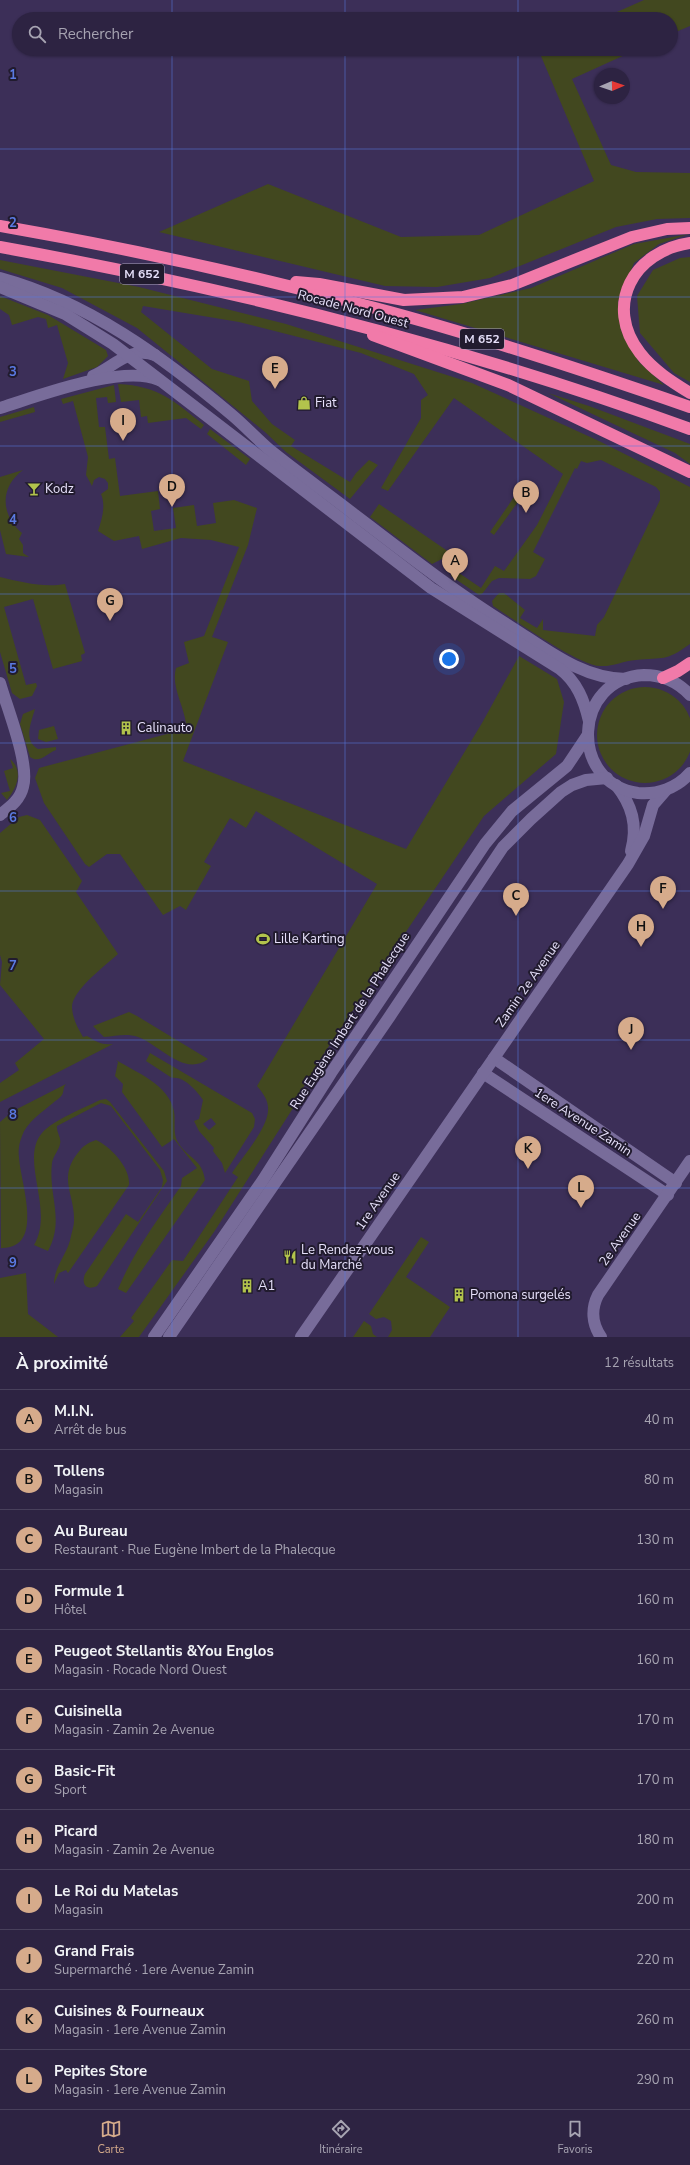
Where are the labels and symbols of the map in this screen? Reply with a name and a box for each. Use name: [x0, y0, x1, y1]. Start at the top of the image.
text: 1: [9, 66, 17, 84]
north arrow: [594, 68, 630, 104]
text: 2: [9, 214, 17, 232]
road number: M 652: [120, 264, 164, 284]
street label: Rocade Nord Ouest: [296, 286, 411, 333]
road number: M 652: [460, 329, 504, 349]
pin: E: [262, 356, 288, 389]
text: 3: [9, 363, 17, 381]
place label: Fiat: [315, 394, 337, 412]
shop icon: Fiat: [296, 395, 312, 411]
pin: I: [110, 408, 136, 441]
pin: D: [159, 474, 185, 507]
place label: Kodz: [45, 480, 74, 498]
pin: B: [513, 480, 539, 513]
bar icon: Kodz: [26, 481, 42, 497]
text: 4: [9, 511, 17, 529]
pin: A: [442, 548, 468, 581]
pin: G: [97, 588, 123, 621]
your location: [439, 649, 459, 669]
text: 5: [9, 660, 17, 678]
place label: Calinauto: [137, 719, 193, 737]
building icon: Calinauto: [118, 720, 134, 736]
text: 6: [9, 809, 17, 827]
pin: F: [650, 876, 676, 909]
pin: C: [503, 883, 529, 916]
pin: H: [628, 914, 654, 947]
street label: Rue Eugène Imbert de la Phalecque: [286, 929, 414, 1113]
place label: Lille Karting: [274, 930, 345, 948]
sports icon: Lille Karting: [255, 931, 271, 947]
street label: Zamin 2e Avenue: [491, 937, 565, 1031]
text: 7: [9, 957, 17, 975]
pin: J: [618, 1017, 644, 1050]
street label: 1ere Avenue Zamin: [531, 1084, 635, 1160]
text: 8: [9, 1106, 17, 1124]
pin: K: [515, 1136, 541, 1169]
street label: 1re Avenue: [351, 1168, 405, 1234]
pin: L: [568, 1175, 594, 1208]
street label: 2e Avenue: [595, 1208, 645, 1270]
place label: Le Rendez-vous du Marché: [301, 1241, 394, 1274]
restaurant icon: Le Rendez-vous du Marché: [282, 1249, 298, 1265]
text: 9: [9, 1254, 17, 1272]
place label: A1: [258, 1277, 275, 1295]
building icon: A1: [239, 1278, 255, 1294]
place label: Pomona surgelés: [470, 1286, 571, 1304]
building icon: Pomona surgelés: [451, 1287, 467, 1303]

